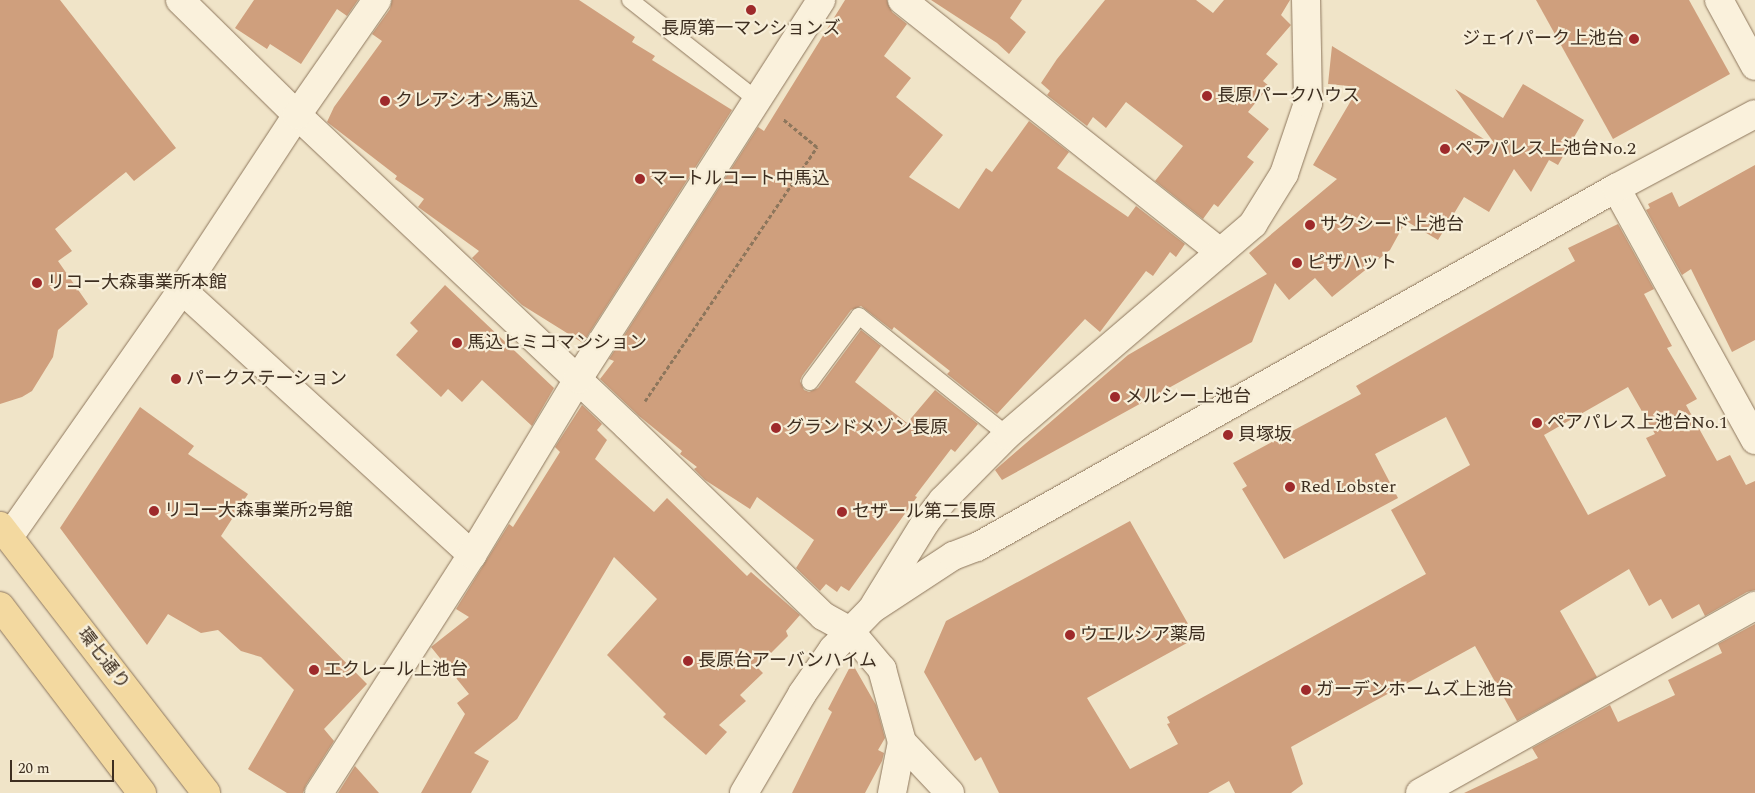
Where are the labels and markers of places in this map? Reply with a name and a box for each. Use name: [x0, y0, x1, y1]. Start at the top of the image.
marker: 長原第一マンションズ: [745, 4, 757, 16]
place label: 長原第一マンションズ: [661, 18, 841, 40]
place label: ジェイパーク上池台: [1462, 28, 1624, 50]
marker: ジェイパーク上池台: [1628, 33, 1640, 45]
place label: 長原パークハウス: [1217, 85, 1361, 107]
place label: クレアシオン馬込: [395, 90, 539, 112]
marker: 長原パークハウス: [1201, 90, 1213, 102]
marker: クレアシオン馬込: [379, 95, 391, 107]
place label: ペアパレス上池台No.2: [1455, 138, 1636, 160]
marker: ペアパレス上池台No.2: [1439, 143, 1451, 155]
place label: マートルコート中馬込: [650, 168, 830, 190]
marker: マートルコート中馬込: [634, 173, 646, 185]
place label: サクシード上池台: [1320, 214, 1464, 236]
marker: サクシード上池台: [1304, 219, 1316, 231]
place label: ピザハット: [1307, 252, 1397, 274]
marker: ピザハット: [1291, 257, 1303, 269]
place label: リコー大森事業所本館: [47, 272, 227, 294]
marker: リコー大森事業所本館: [31, 277, 43, 289]
place label: 馬込ヒミコマンション: [467, 332, 647, 354]
marker: 馬込ヒミコマンション: [451, 337, 463, 349]
place label: パークステーション: [186, 368, 348, 390]
marker: パークステーション: [170, 373, 182, 385]
place label: メルシー上池台: [1125, 386, 1251, 408]
marker: メルシー上池台: [1109, 391, 1121, 403]
place label: ペアパレス上池台No.1: [1547, 412, 1728, 434]
place label: グランドメゾン長原: [786, 417, 948, 439]
marker: ペアパレス上池台No.1: [1531, 417, 1543, 429]
marker: グランドメゾン長原: [770, 422, 782, 434]
place label: 貝塚坂: [1238, 424, 1292, 446]
marker: 貝塚坂: [1222, 429, 1234, 441]
place label: Red Lobster: [1300, 476, 1396, 498]
marker: Red Lobster: [1284, 481, 1296, 493]
place label: リコー大森事業所2号館: [164, 500, 353, 522]
place label: セザール第二長原: [852, 501, 996, 523]
marker: リコー大森事業所2号館: [148, 505, 160, 517]
marker: セザール第二長原: [836, 506, 848, 518]
place label: ウエルシア薬局: [1080, 624, 1206, 646]
marker: ウエルシア薬局: [1064, 629, 1076, 641]
place label: 長原台アーバンハイム: [698, 650, 877, 672]
marker: 長原台アーバンハイム: [682, 655, 694, 667]
place label: エクレール上池台: [324, 659, 468, 681]
marker: エクレール上池台: [308, 664, 320, 676]
place label: ガーデンホームズ上池台: [1316, 679, 1514, 701]
marker: ガーデンホームズ上池台: [1300, 684, 1312, 696]

